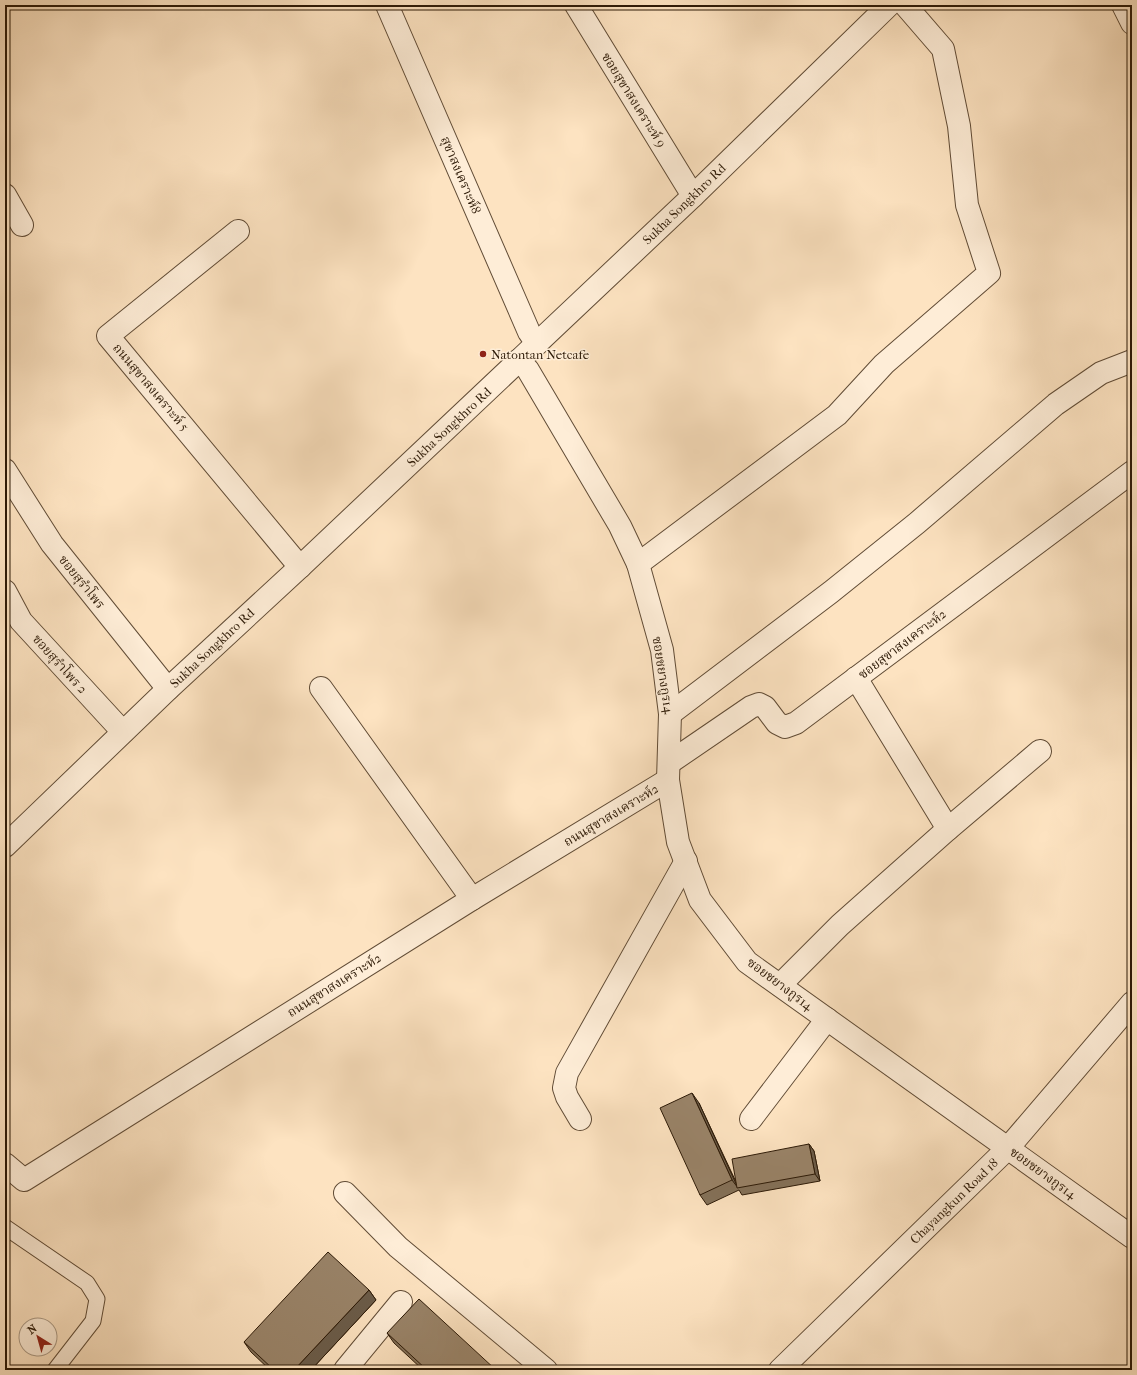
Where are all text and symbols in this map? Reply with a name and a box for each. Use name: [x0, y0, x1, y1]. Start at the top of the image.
street label: ซอยสุขาสงเคราะห์ 9: [598, 50, 669, 151]
street label: สุขาสงเคราะห์8: [437, 134, 484, 216]
street label: Sukha Songkhro Rd: [639, 160, 729, 248]
street label: ถนนสุขาสงเคราะห์ 5: [109, 340, 192, 435]
place label: Natontan Netcafe: [491, 347, 590, 362]
marker: Natontan Netcafe: [478, 349, 488, 359]
street label: Sukha Songkhro Rd: [404, 383, 495, 470]
street label: ชอยสุรำโพร: [55, 552, 109, 612]
street label: Sukha Songkhro Rd: [167, 604, 258, 691]
street label: ซอยสุขาสงเคราะห์2: [855, 606, 950, 683]
street label: ชอยสุรำโพร 2: [29, 631, 91, 697]
street label: ซอยชยางกูร14: [648, 635, 677, 715]
street label: ถนนสุขาสงเคราะห์2: [561, 781, 662, 850]
street label: ถนนสุขาสงเคราะห์2: [284, 950, 385, 1021]
street label: ซอยชยางกูร14: [744, 955, 816, 1014]
street label: ซอยชยางกูร14: [1006, 1144, 1079, 1203]
street label: Chayangkun Road 18: [907, 1155, 1001, 1247]
north arrow: [18, 1317, 58, 1357]
text: N: [25, 1321, 40, 1337]

